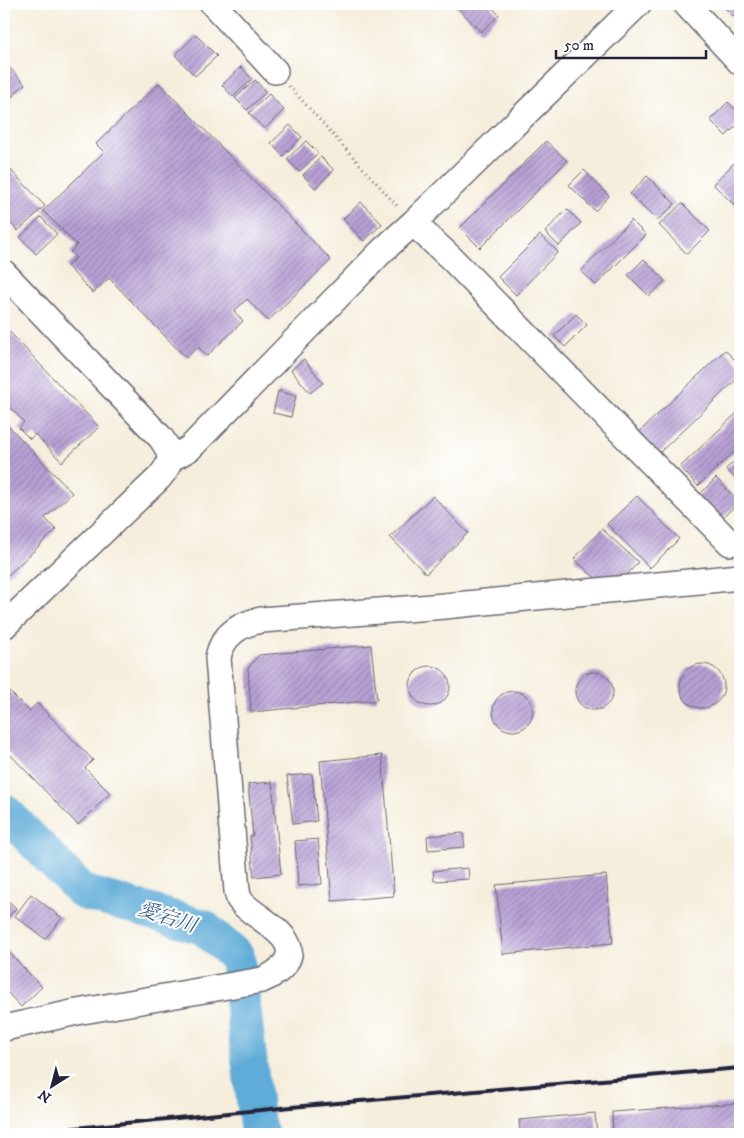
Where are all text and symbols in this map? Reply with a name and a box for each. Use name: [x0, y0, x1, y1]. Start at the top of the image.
scale bar: [556, 28, 706, 60]
text: 50 m: [564, 36, 594, 55]
water label: 愛宕川: [135, 897, 201, 940]
north arrow: [28, 1060, 78, 1110]
text: N: [35, 1085, 55, 1106]

